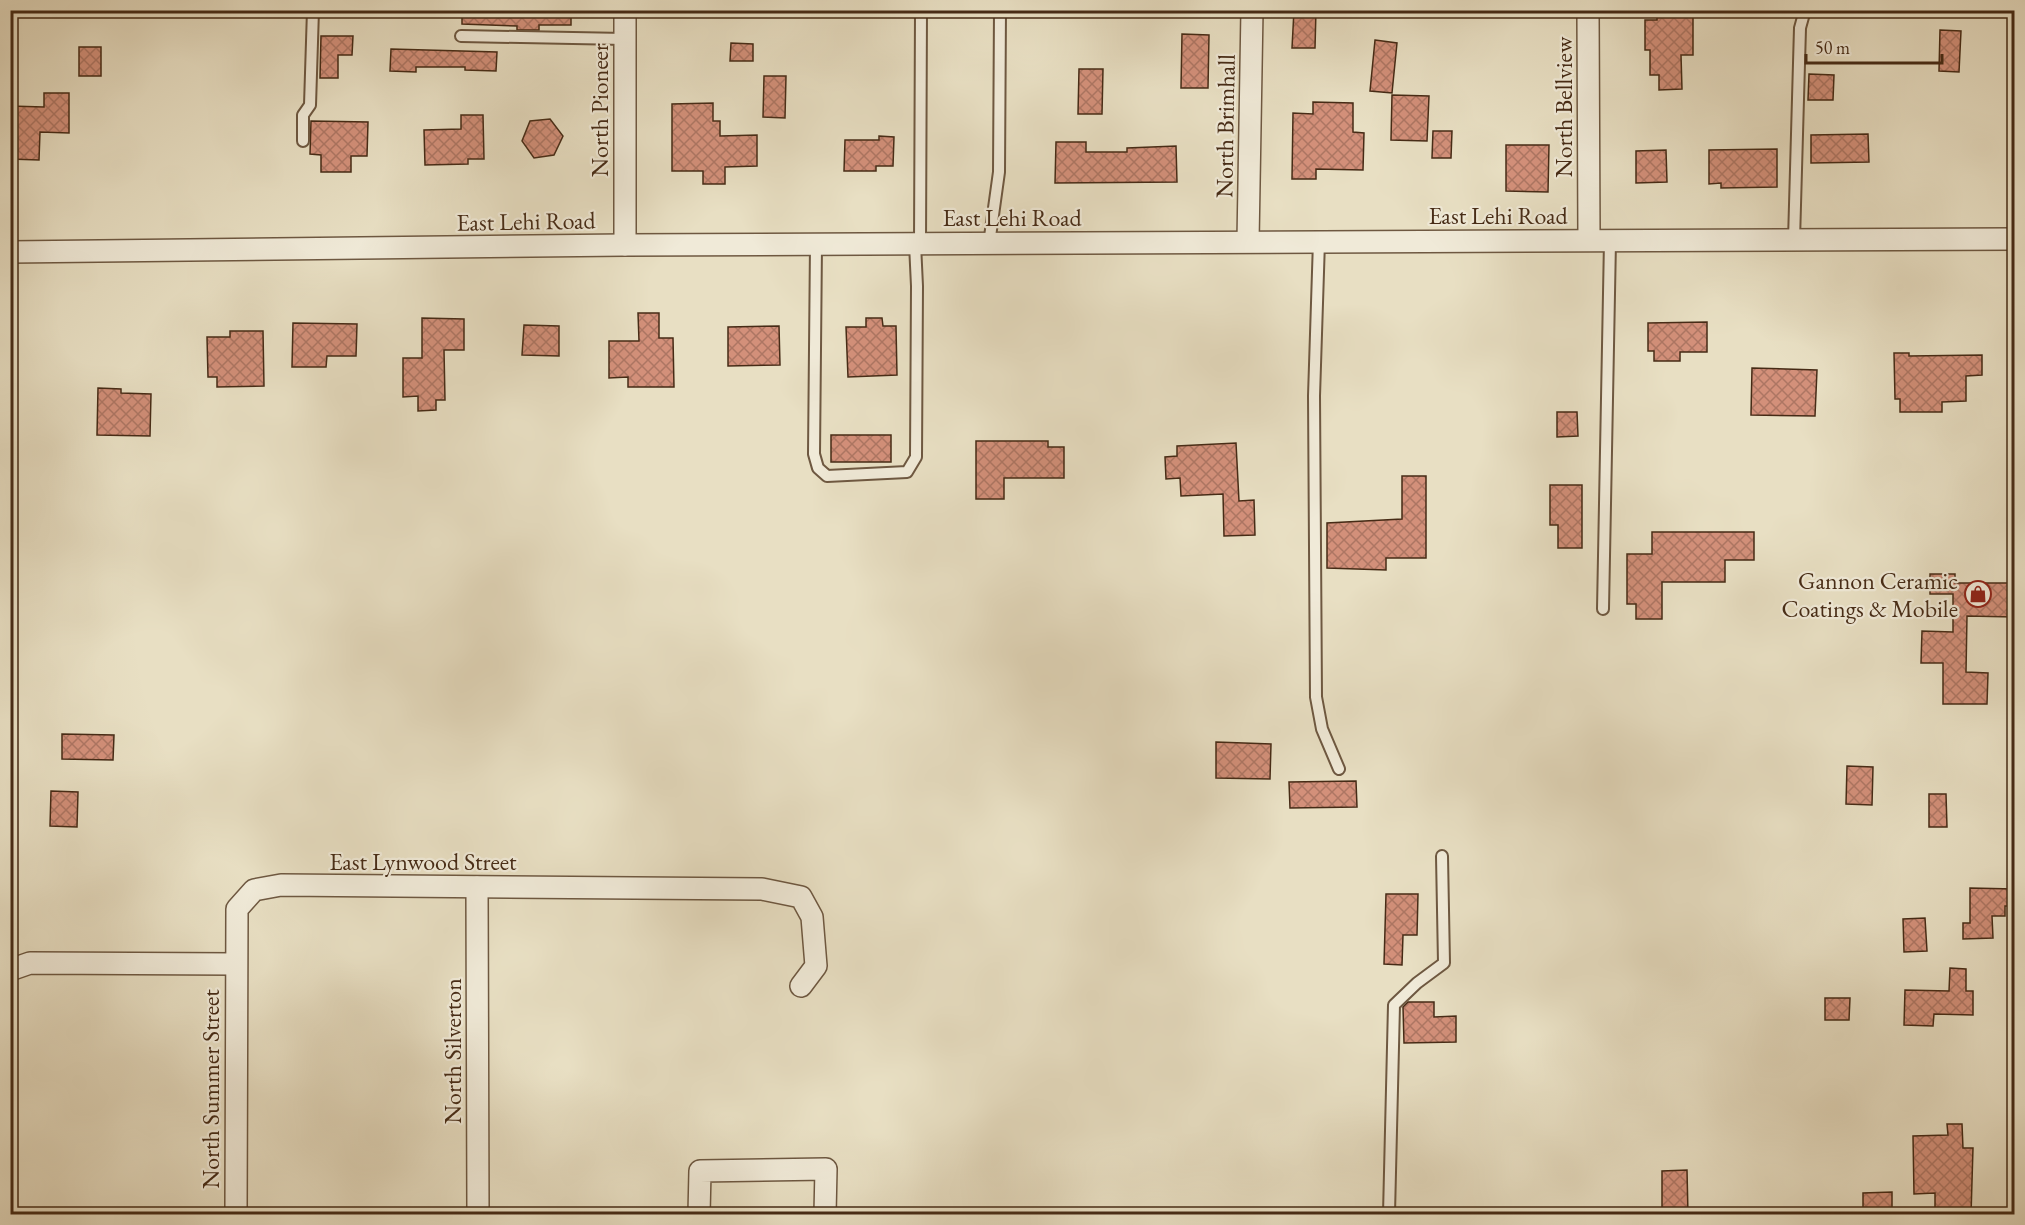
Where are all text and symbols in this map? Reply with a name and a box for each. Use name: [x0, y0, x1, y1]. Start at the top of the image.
scale bar: [1806, 27, 1942, 65]
street label: North Bellview: [1548, 36, 1579, 177]
text: 50 m: [1815, 36, 1850, 59]
street label: North Pioneer: [584, 43, 615, 177]
street label: North Brimhall: [1208, 54, 1242, 198]
street label: East Lehi Road: [1428, 200, 1568, 231]
street label: East Lehi Road: [942, 202, 1082, 233]
street label: East Lehi Road: [456, 204, 597, 238]
place label: Gannon Ceramic Coatings & Mobile: [1782, 565, 1958, 624]
shop icon: Gannon Ceramic Coatings & Mobile: [1963, 579, 1993, 609]
street label: East Lynwood Street: [329, 846, 517, 877]
street label: North Silverton: [437, 978, 468, 1124]
street label: North Summer Street: [195, 989, 226, 1189]

